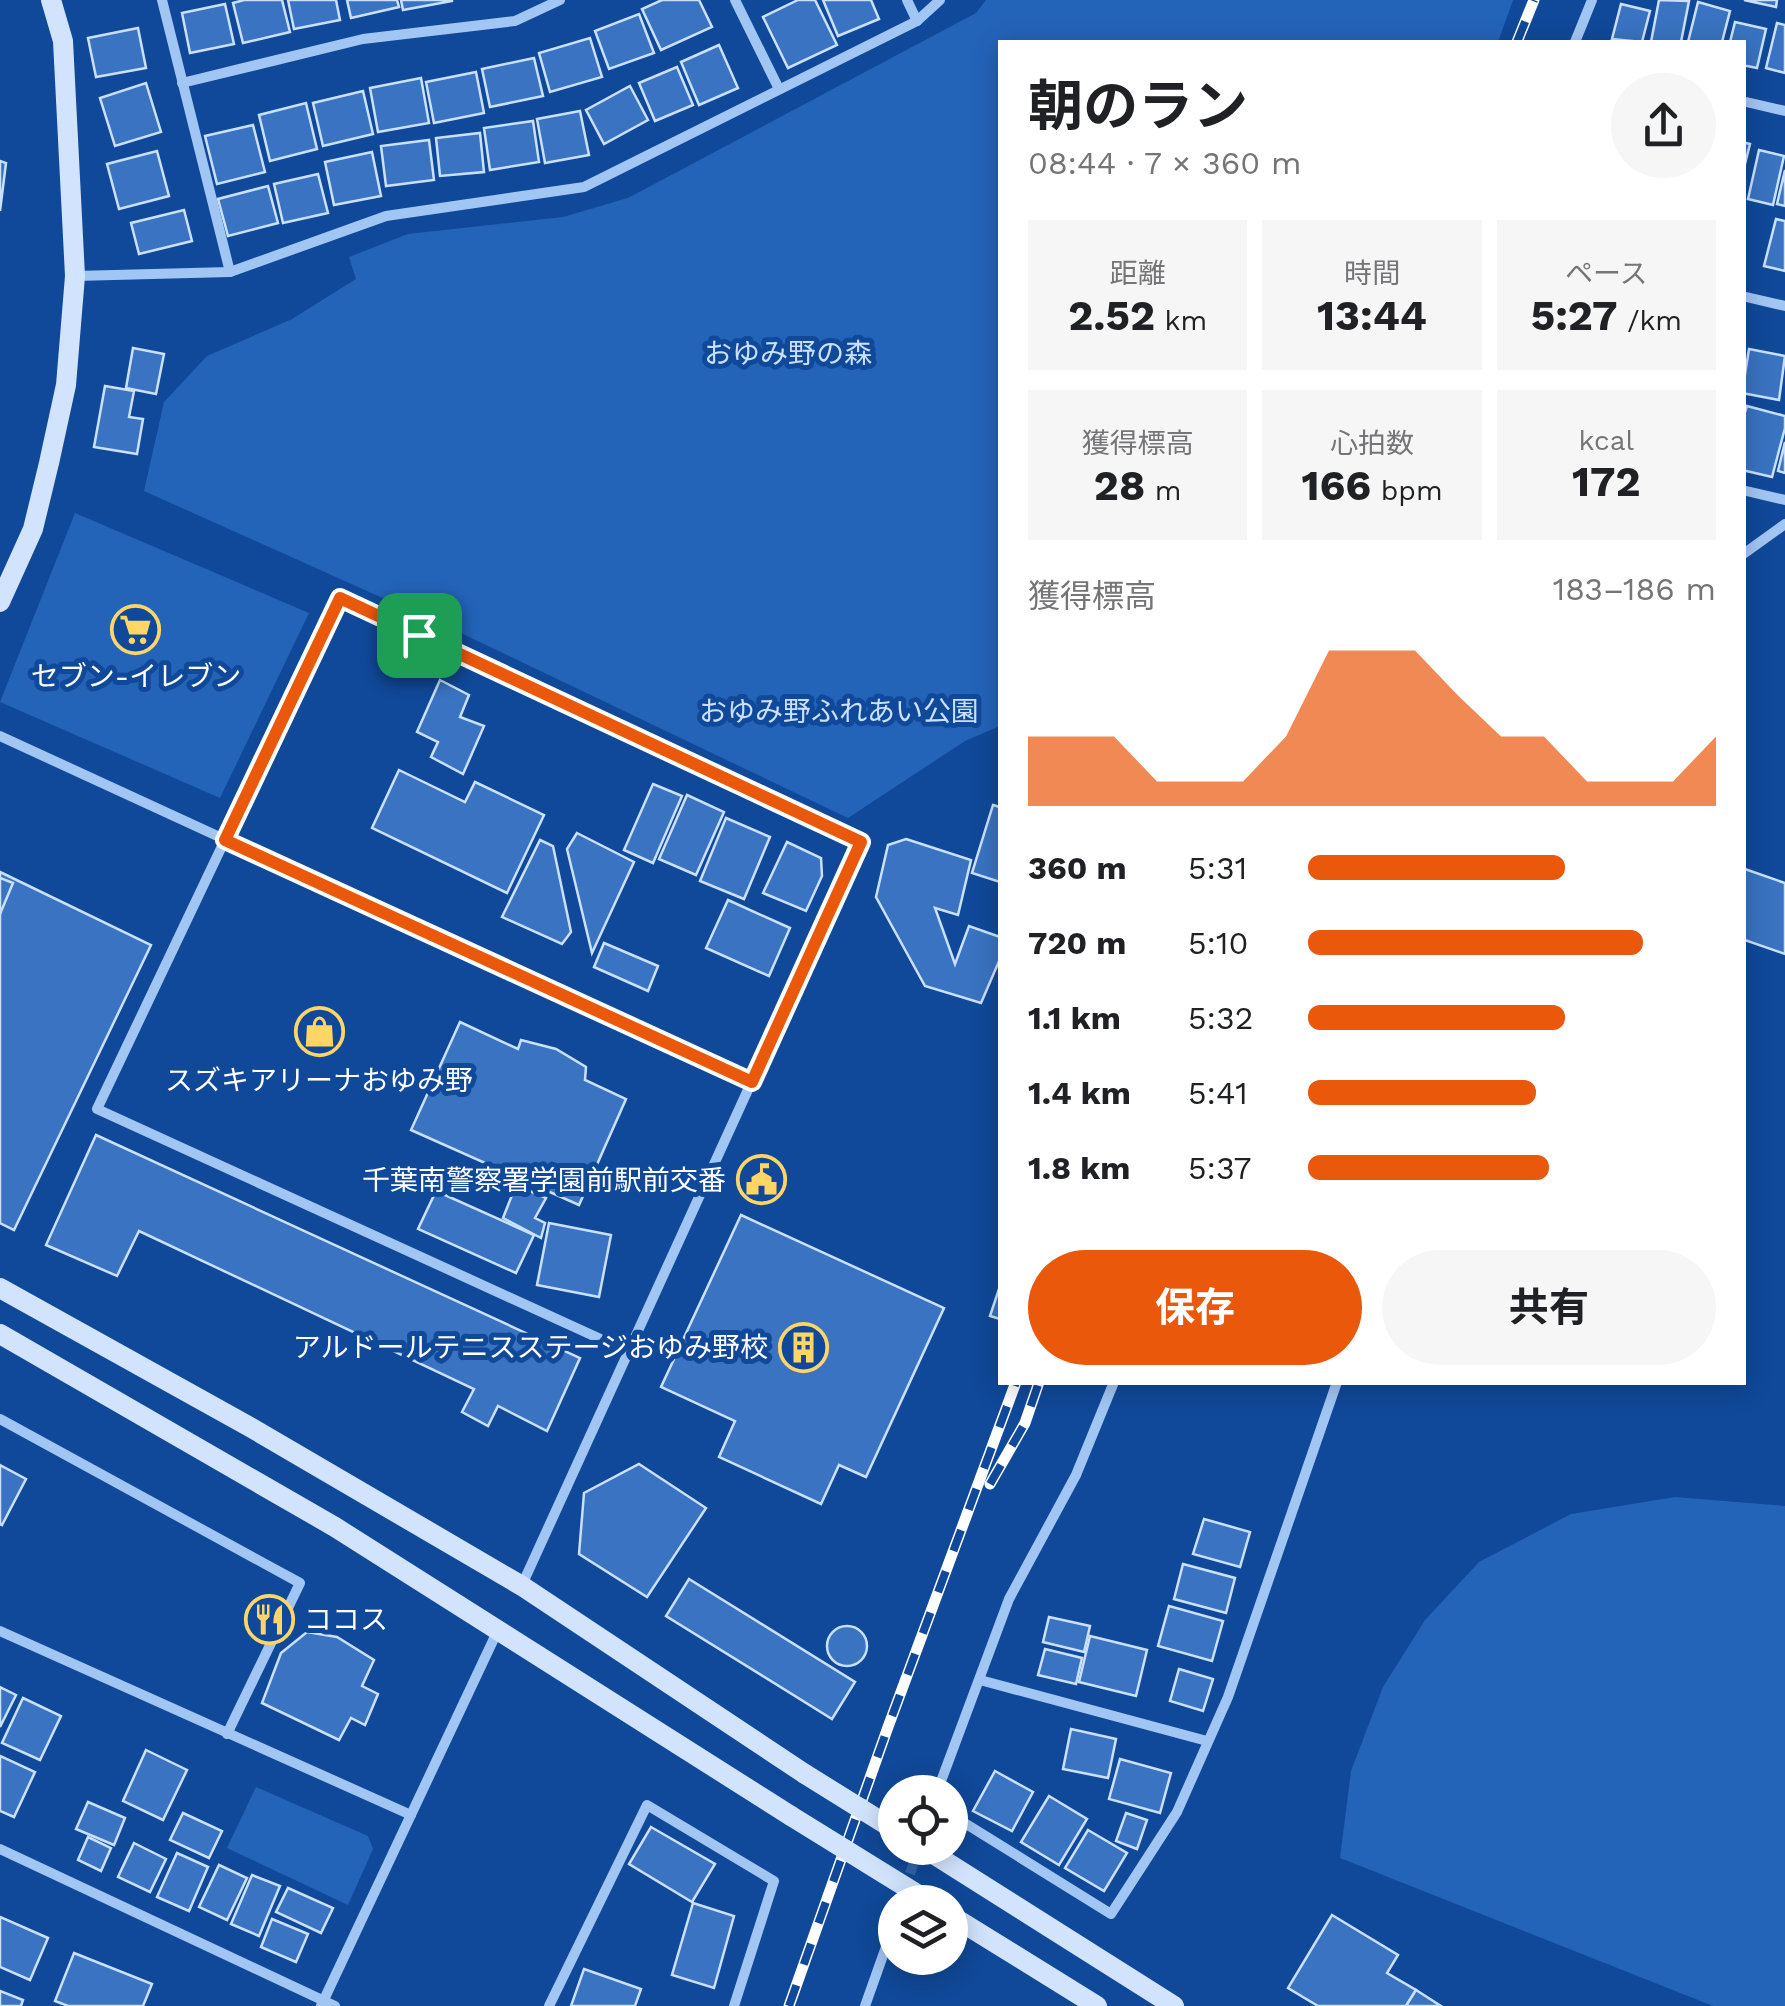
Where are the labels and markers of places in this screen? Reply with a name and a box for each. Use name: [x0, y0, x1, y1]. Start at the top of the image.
pin: [377, 593, 462, 678]
supermarket icon: セブン-イレブン: [110, 603, 162, 655]
place label: セブン-イレブン: [31, 660, 241, 693]
shop icon: スズキアリーナおゆみ野: [293, 1006, 345, 1058]
place label: スズキアリーナおゆみ野: [165, 1064, 473, 1097]
public building icon: 千葉南警察署学園前駅前交番: [735, 1154, 787, 1206]
place label: 千葉南警察署学園前駅前交番: [362, 1164, 726, 1197]
building icon: アルドールテニスステージおゆみ野校: [777, 1321, 829, 1373]
place label: アルドールテニスステージおゆみ野校: [293, 1331, 768, 1364]
restaurant icon: ココス: [243, 1593, 295, 1645]
place label: ココス: [304, 1603, 388, 1636]

